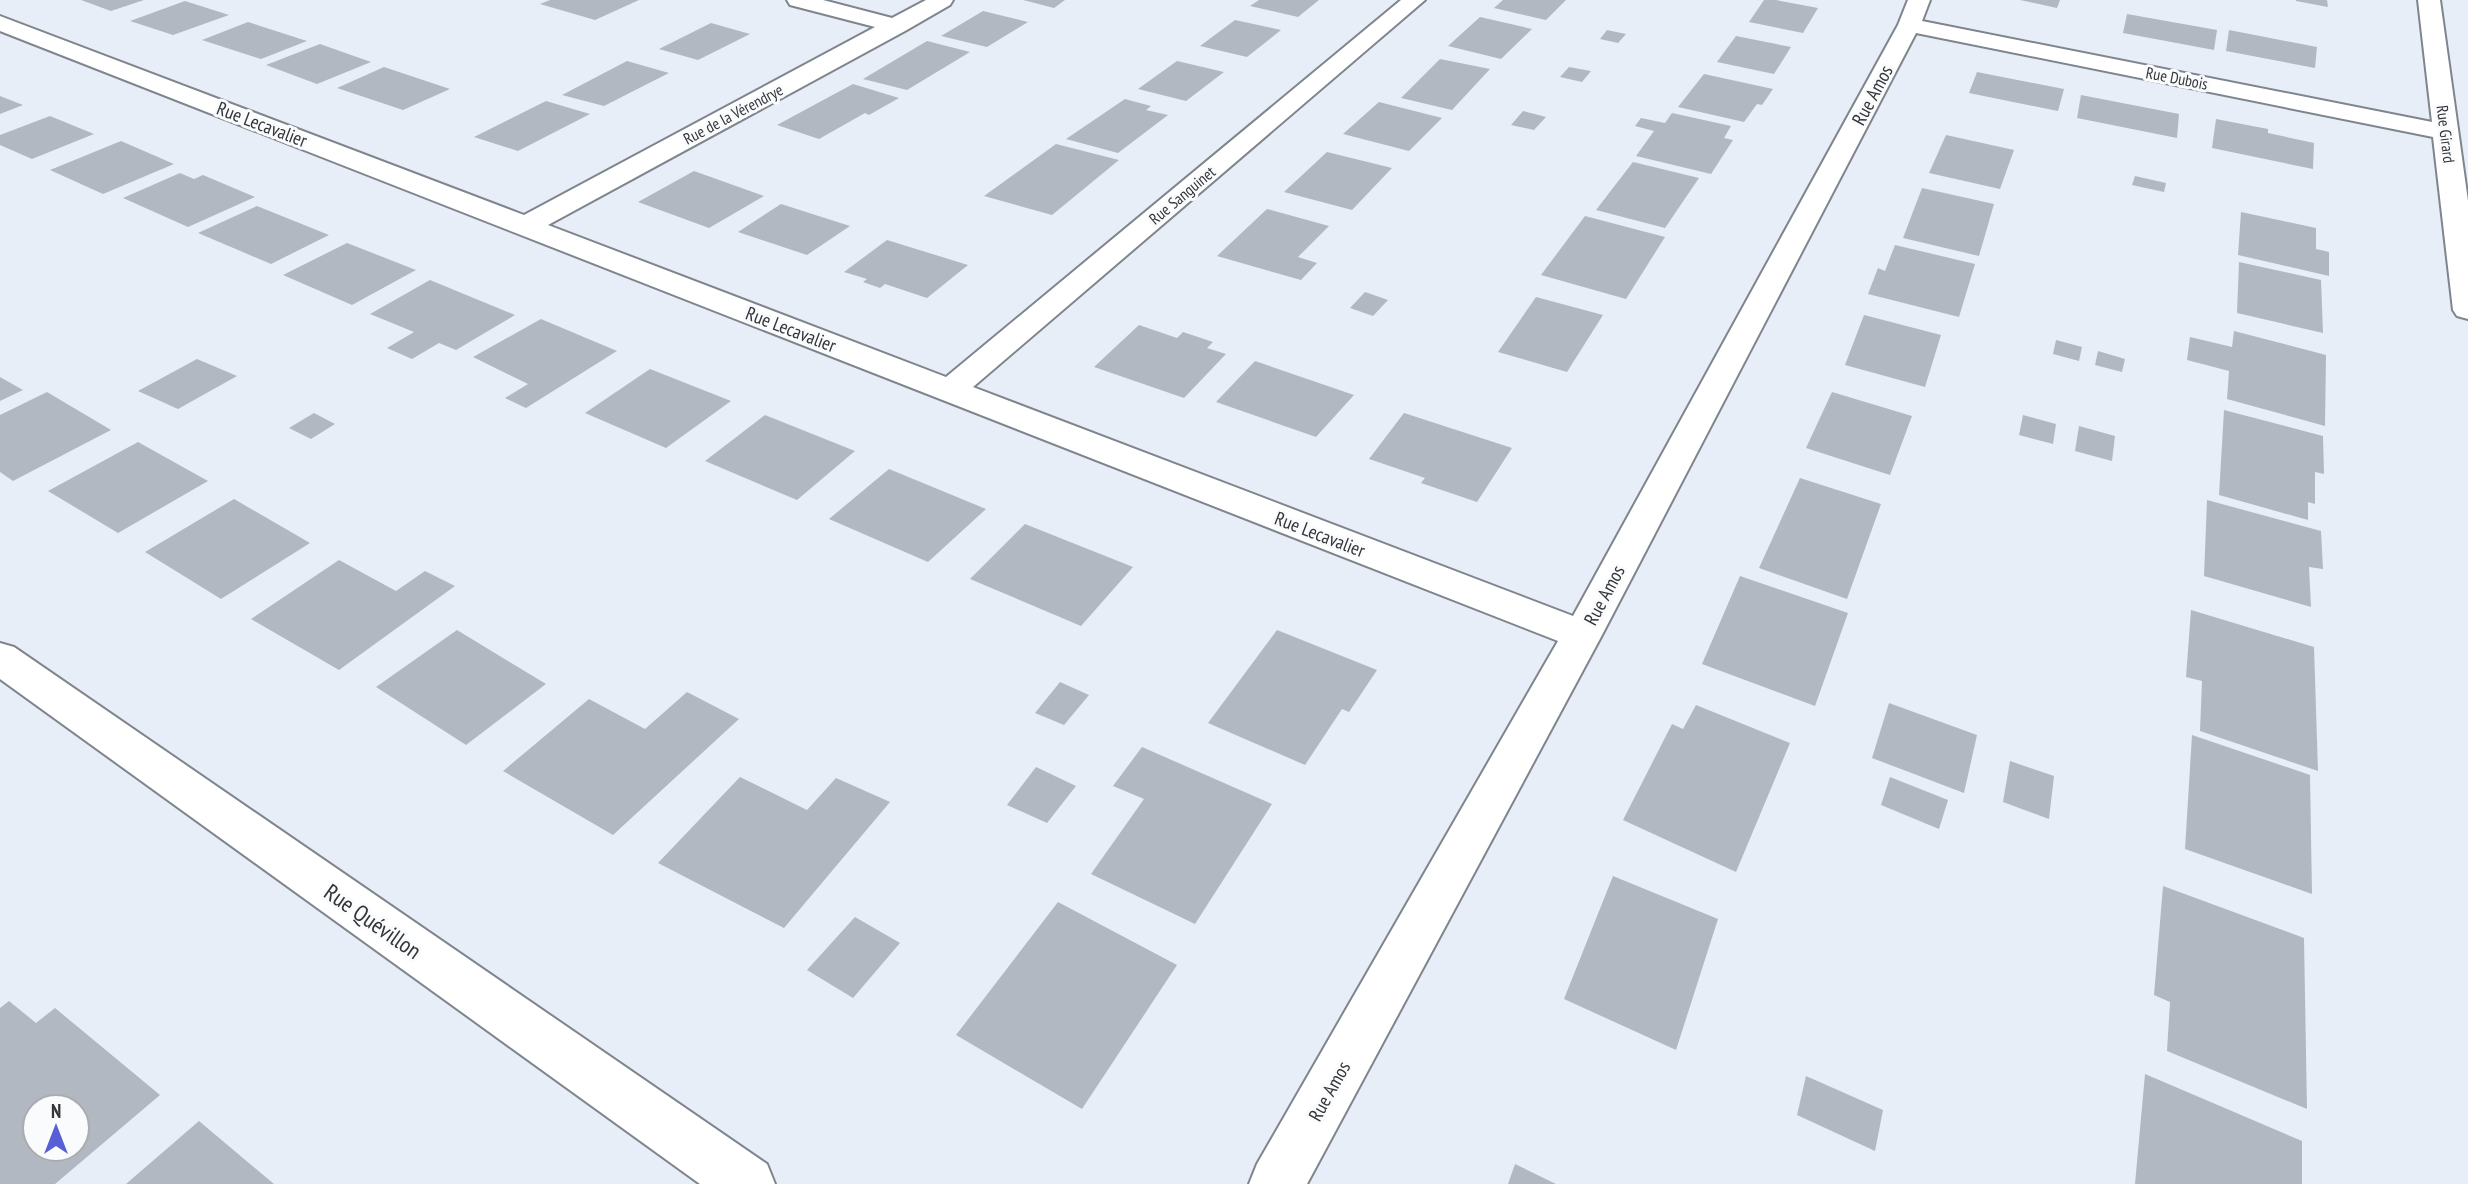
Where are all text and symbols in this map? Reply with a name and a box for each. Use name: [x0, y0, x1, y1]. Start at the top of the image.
street label: Rue Amos: [1846, 61, 1898, 129]
street label: Rue Dubois: [2144, 62, 2210, 94]
street label: Rue de la Vérendrye: [680, 79, 786, 149]
street label: Rue Lecavalier: [213, 96, 311, 152]
street label: Rue Girard: [2433, 104, 2459, 164]
street label: Rue Sanguinet: [1145, 161, 1220, 228]
street label: Rue Lecavalier: [742, 301, 840, 357]
street label: Rue Lecavalier: [1271, 506, 1369, 562]
street label: Rue Amos: [1578, 561, 1630, 629]
street label: Rue Quévillon: [319, 877, 427, 965]
street label: Rue Amos: [1303, 1057, 1355, 1125]
north arrow: [21, 1093, 91, 1163]
text: N: [51, 1099, 61, 1123]

